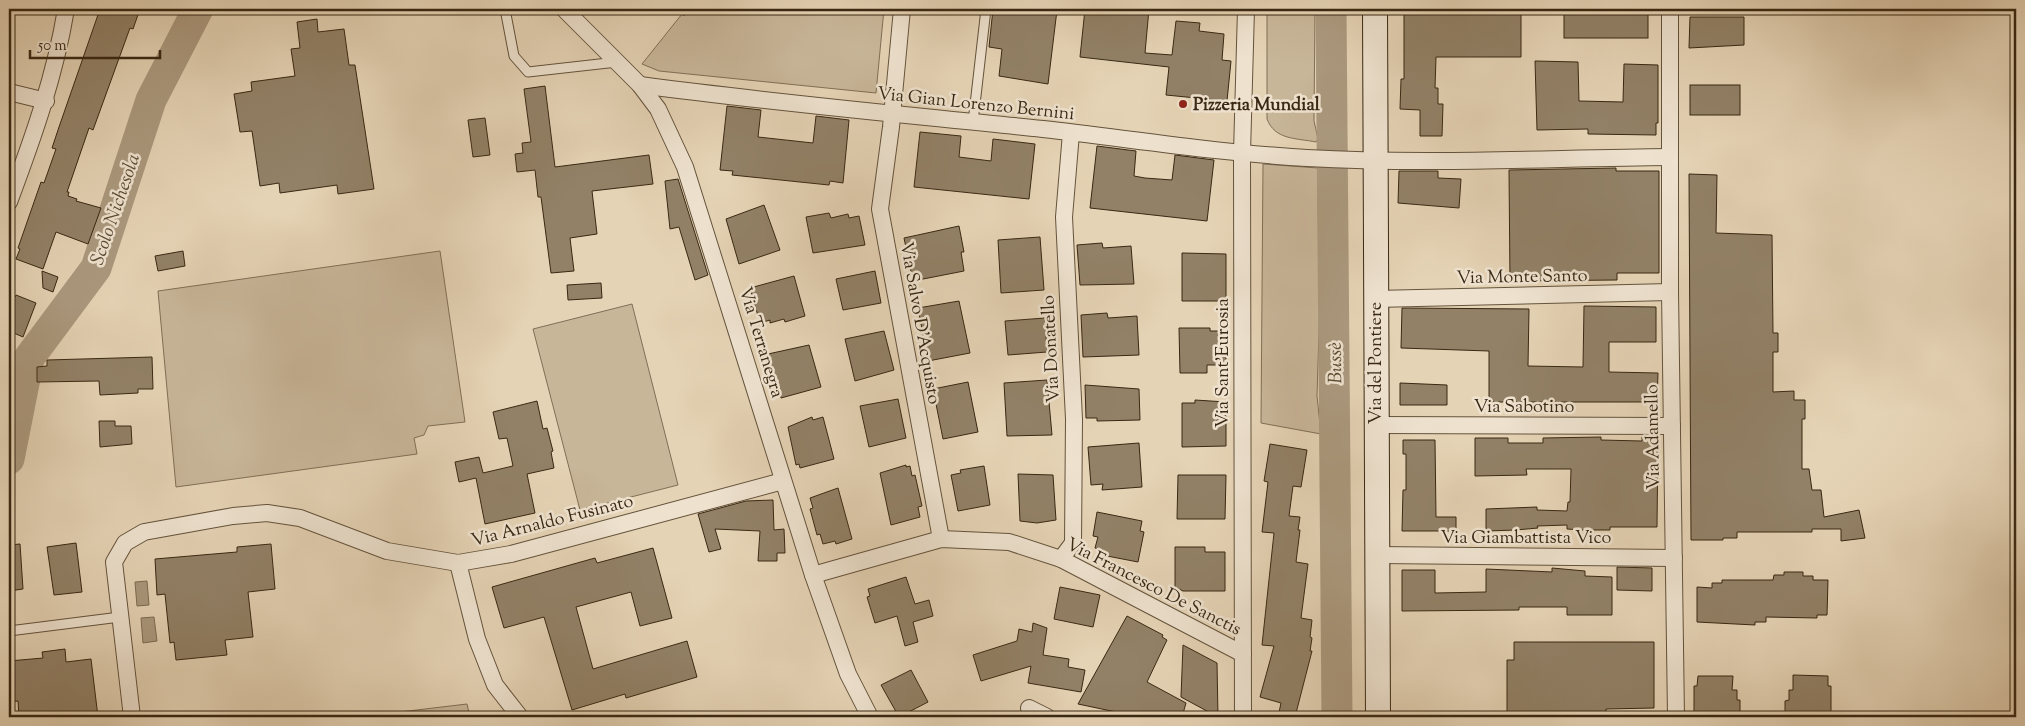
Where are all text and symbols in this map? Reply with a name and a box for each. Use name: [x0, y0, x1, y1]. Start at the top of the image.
scale bar: [30, 28, 160, 60]
text: 50 m: [37, 36, 67, 57]
street label: Via Gian Lorenzo Bernini: [876, 82, 1076, 128]
place label: Pizzeria Mundial: [1193, 93, 1321, 119]
marker: Pizzeria Mundial: [1177, 98, 1189, 110]
water label: Scolo Nichesola: [85, 151, 148, 269]
street label: Via Salvo D'Acquisto: [892, 240, 946, 407]
street label: Via Monte Santo: [1456, 264, 1588, 292]
street label: Via Terranegra: [731, 284, 789, 401]
street label: Via Donatello: [1036, 294, 1068, 403]
street label: Via Sant'Eurosia: [1211, 298, 1237, 428]
street label: Via del Pontiere: [1364, 302, 1390, 424]
water label: Bussè: [1323, 342, 1350, 384]
street label: Via Adamello: [1640, 384, 1668, 490]
street label: Via Sabotino: [1474, 395, 1575, 421]
street label: Via Arnaldo Fusinato: [469, 489, 636, 555]
street label: Via Giambattista Vico: [1441, 526, 1612, 552]
street label: Via Francesco De Sanctis: [1061, 532, 1245, 643]

